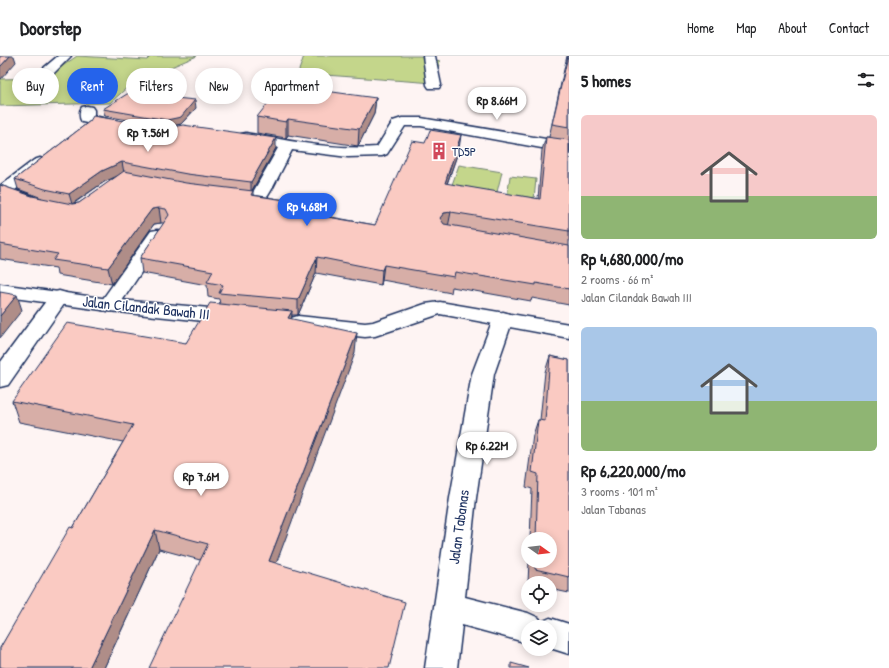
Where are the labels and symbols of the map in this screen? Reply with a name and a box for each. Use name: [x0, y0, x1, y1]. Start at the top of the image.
pin: Rp 8.66M: [456, 87, 538, 121]
pin: Rp 7.56M: [107, 119, 189, 153]
building icon: TD5P: [429, 141, 449, 161]
place label: TD5P: [452, 142, 476, 160]
pin: Rp 4.68M: [266, 193, 348, 227]
street label: Jalan Cilandak Bawah III: [81, 290, 211, 325]
pin: Rp 6.22M: [446, 432, 528, 466]
pin: Rp 7.6M: [164, 463, 238, 497]
street label: Jalan Tabanas: [443, 488, 474, 565]
north arrow: [521, 532, 557, 568]

